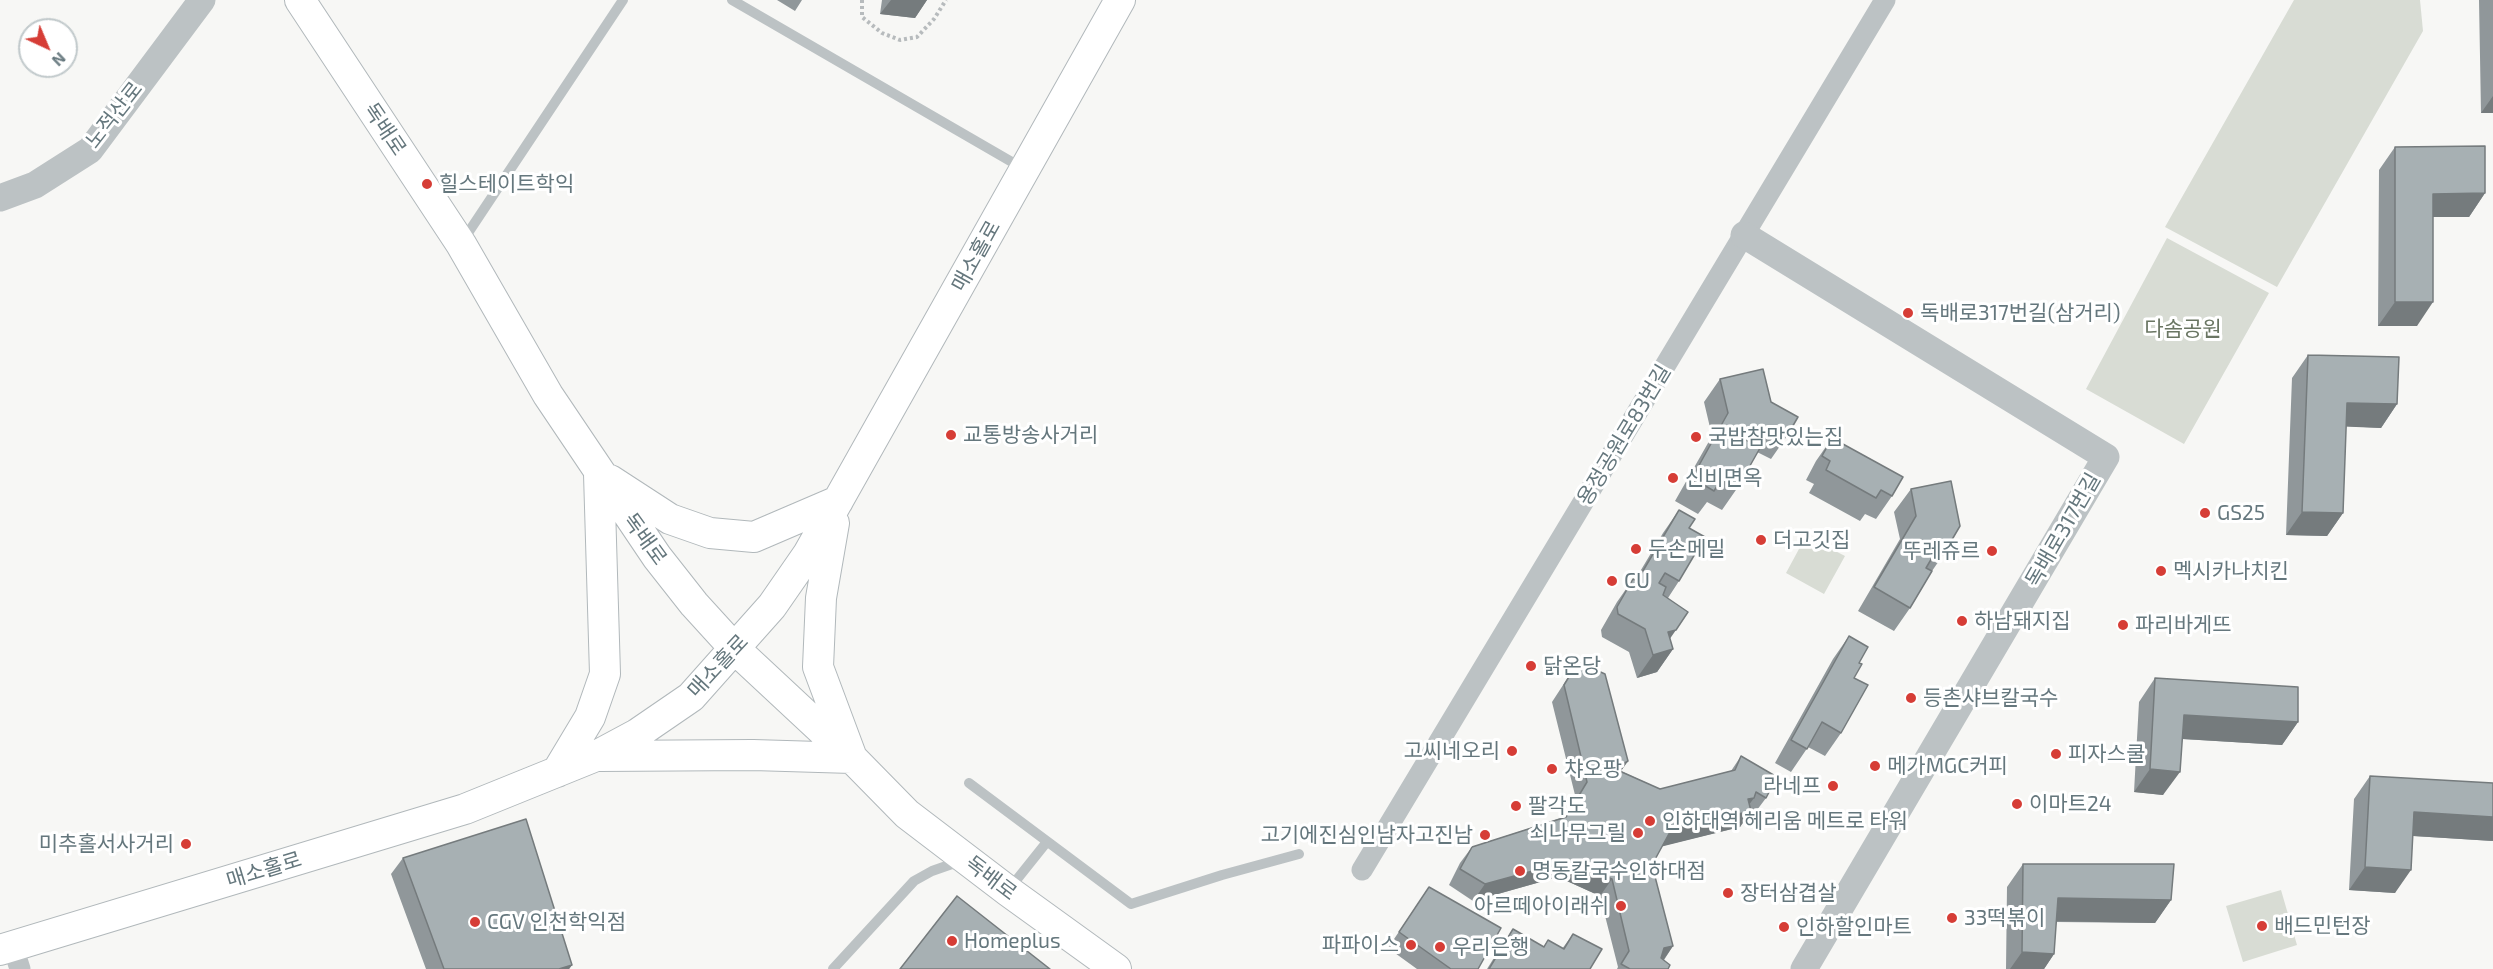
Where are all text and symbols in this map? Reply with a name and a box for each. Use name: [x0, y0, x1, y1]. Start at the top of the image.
north arrow: [18, 18, 78, 78]
text: N: [49, 49, 70, 71]
street label: 노적산로: [80, 77, 148, 153]
street label: 독배로: [358, 98, 412, 160]
place label: 힐스테이트학익: [439, 171, 574, 197]
marker: 힐스테이트학익: [420, 177, 434, 191]
street label: 매소홀로: [946, 216, 1006, 296]
place label: 독배로317번길(삼거리): [1920, 300, 2120, 326]
marker: 독배로317번길(삼거리): [1901, 306, 1915, 320]
park label: 다솜공원: [2144, 316, 2222, 342]
street label: 용정공원로83번길: [1572, 360, 1676, 510]
place label: 교통방송사거리: [963, 422, 1098, 448]
place label: 국밥참맛있는집: [1708, 424, 1843, 450]
marker: 교통방송사거리: [944, 428, 958, 442]
marker: 국밥참맛있는집: [1689, 430, 1703, 444]
place label: 신비면옥: [1685, 465, 1762, 491]
street label: 독배로317번길: [2020, 469, 2106, 591]
marker: 신비면옥: [1666, 471, 1680, 485]
place label: GS25: [2217, 500, 2265, 526]
marker: GS25: [2198, 506, 2212, 520]
street label: 독배로: [618, 508, 672, 570]
place label: 더고깃집: [1773, 527, 1850, 553]
marker: 더고깃집: [1754, 533, 1768, 547]
place label: 두손메밀: [1648, 536, 1725, 562]
place label: 뚜레쥬르: [1903, 538, 1980, 564]
marker: 두손메밀: [1629, 542, 1643, 556]
marker: 뚜레쥬르: [1985, 544, 1999, 558]
place label: 멕시카나치킨: [2173, 558, 2289, 584]
marker: 멕시카나치킨: [2154, 564, 2168, 578]
place label: CU: [1624, 568, 1650, 594]
marker: CU: [1605, 574, 1619, 588]
place label: 하남돼지집: [1974, 608, 2071, 634]
place label: 파리바게뜨: [2135, 612, 2232, 638]
marker: 하남돼지집: [1955, 614, 1969, 628]
marker: 파리바게뜨: [2116, 618, 2130, 632]
street label: 매소홀로: [682, 629, 754, 703]
place label: 닭온당: [1543, 653, 1601, 679]
marker: 닭온당: [1524, 659, 1538, 673]
place label: 등촌샤브칼국수: [1923, 685, 2058, 711]
marker: 등촌샤브칼국수: [1904, 691, 1918, 705]
place label: 고씨네오리: [1403, 738, 1500, 764]
place label: 피자스쿨: [2068, 741, 2145, 767]
marker: 고씨네오리: [1505, 744, 1519, 758]
marker: 피자스쿨: [2049, 747, 2063, 761]
place label: 메가MGC커피: [1887, 753, 2008, 779]
place label: 챠오팡: [1564, 756, 1622, 782]
marker: 메가MGC커피: [1868, 759, 1882, 773]
marker: 챠오팡: [1545, 762, 1559, 776]
place label: 라네프: [1763, 773, 1821, 799]
marker: 라네프: [1826, 779, 1840, 793]
place label: 이마트24: [2029, 791, 2112, 817]
place label: 팔각도: [1528, 793, 1586, 819]
marker: 이마트24: [2010, 797, 2024, 811]
marker: 팔각도: [1509, 799, 1523, 813]
place label: 인하대역 헤리움 메트로 타워: [1662, 808, 1908, 834]
marker: 인하대역 헤리움 메트로 타워: [1643, 814, 1657, 828]
place label: 쇠나무그릴: [1529, 820, 1626, 846]
place label: 고기에진심인남자고진남: [1260, 822, 1473, 848]
marker: 쇠나무그릴: [1631, 826, 1645, 840]
marker: 고기에진심인남자고진남: [1478, 828, 1492, 842]
place label: 미추홀서사거리: [39, 831, 174, 857]
marker: 미추홀서사거리: [179, 837, 193, 851]
street label: 매소홀로: [223, 847, 305, 893]
street label: 독배로: [960, 850, 1022, 906]
place label: 명동칼국수인하대점: [1532, 858, 1706, 884]
marker: 명동칼국수인하대점: [1513, 864, 1527, 878]
place label: 장터삼겹살: [1740, 880, 1837, 906]
marker: 장터삼겹살: [1721, 886, 1735, 900]
place label: 아르떼아이래쉬: [1474, 893, 1609, 919]
marker: 아르떼아이래쉬: [1614, 899, 1628, 913]
place label: 33떡볶이: [1964, 905, 2045, 931]
place label: CGV 인천학익점: [487, 909, 626, 935]
marker: 33떡볶이: [1945, 911, 1959, 925]
place label: 배드민턴장: [2274, 913, 2371, 939]
place label: 인하할인마트: [1796, 914, 1912, 940]
marker: CGV 인천학익점: [468, 915, 482, 929]
marker: 배드민턴장: [2255, 919, 2269, 933]
marker: 인하할인마트: [1777, 920, 1791, 934]
place label: Homeplus: [964, 928, 1061, 954]
place label: 파파이스: [1322, 932, 1399, 958]
marker: Homeplus: [945, 934, 959, 948]
place label: 우리은행: [1452, 934, 1529, 960]
marker: 파파이스: [1404, 938, 1418, 952]
marker: 우리은행: [1433, 940, 1447, 954]

